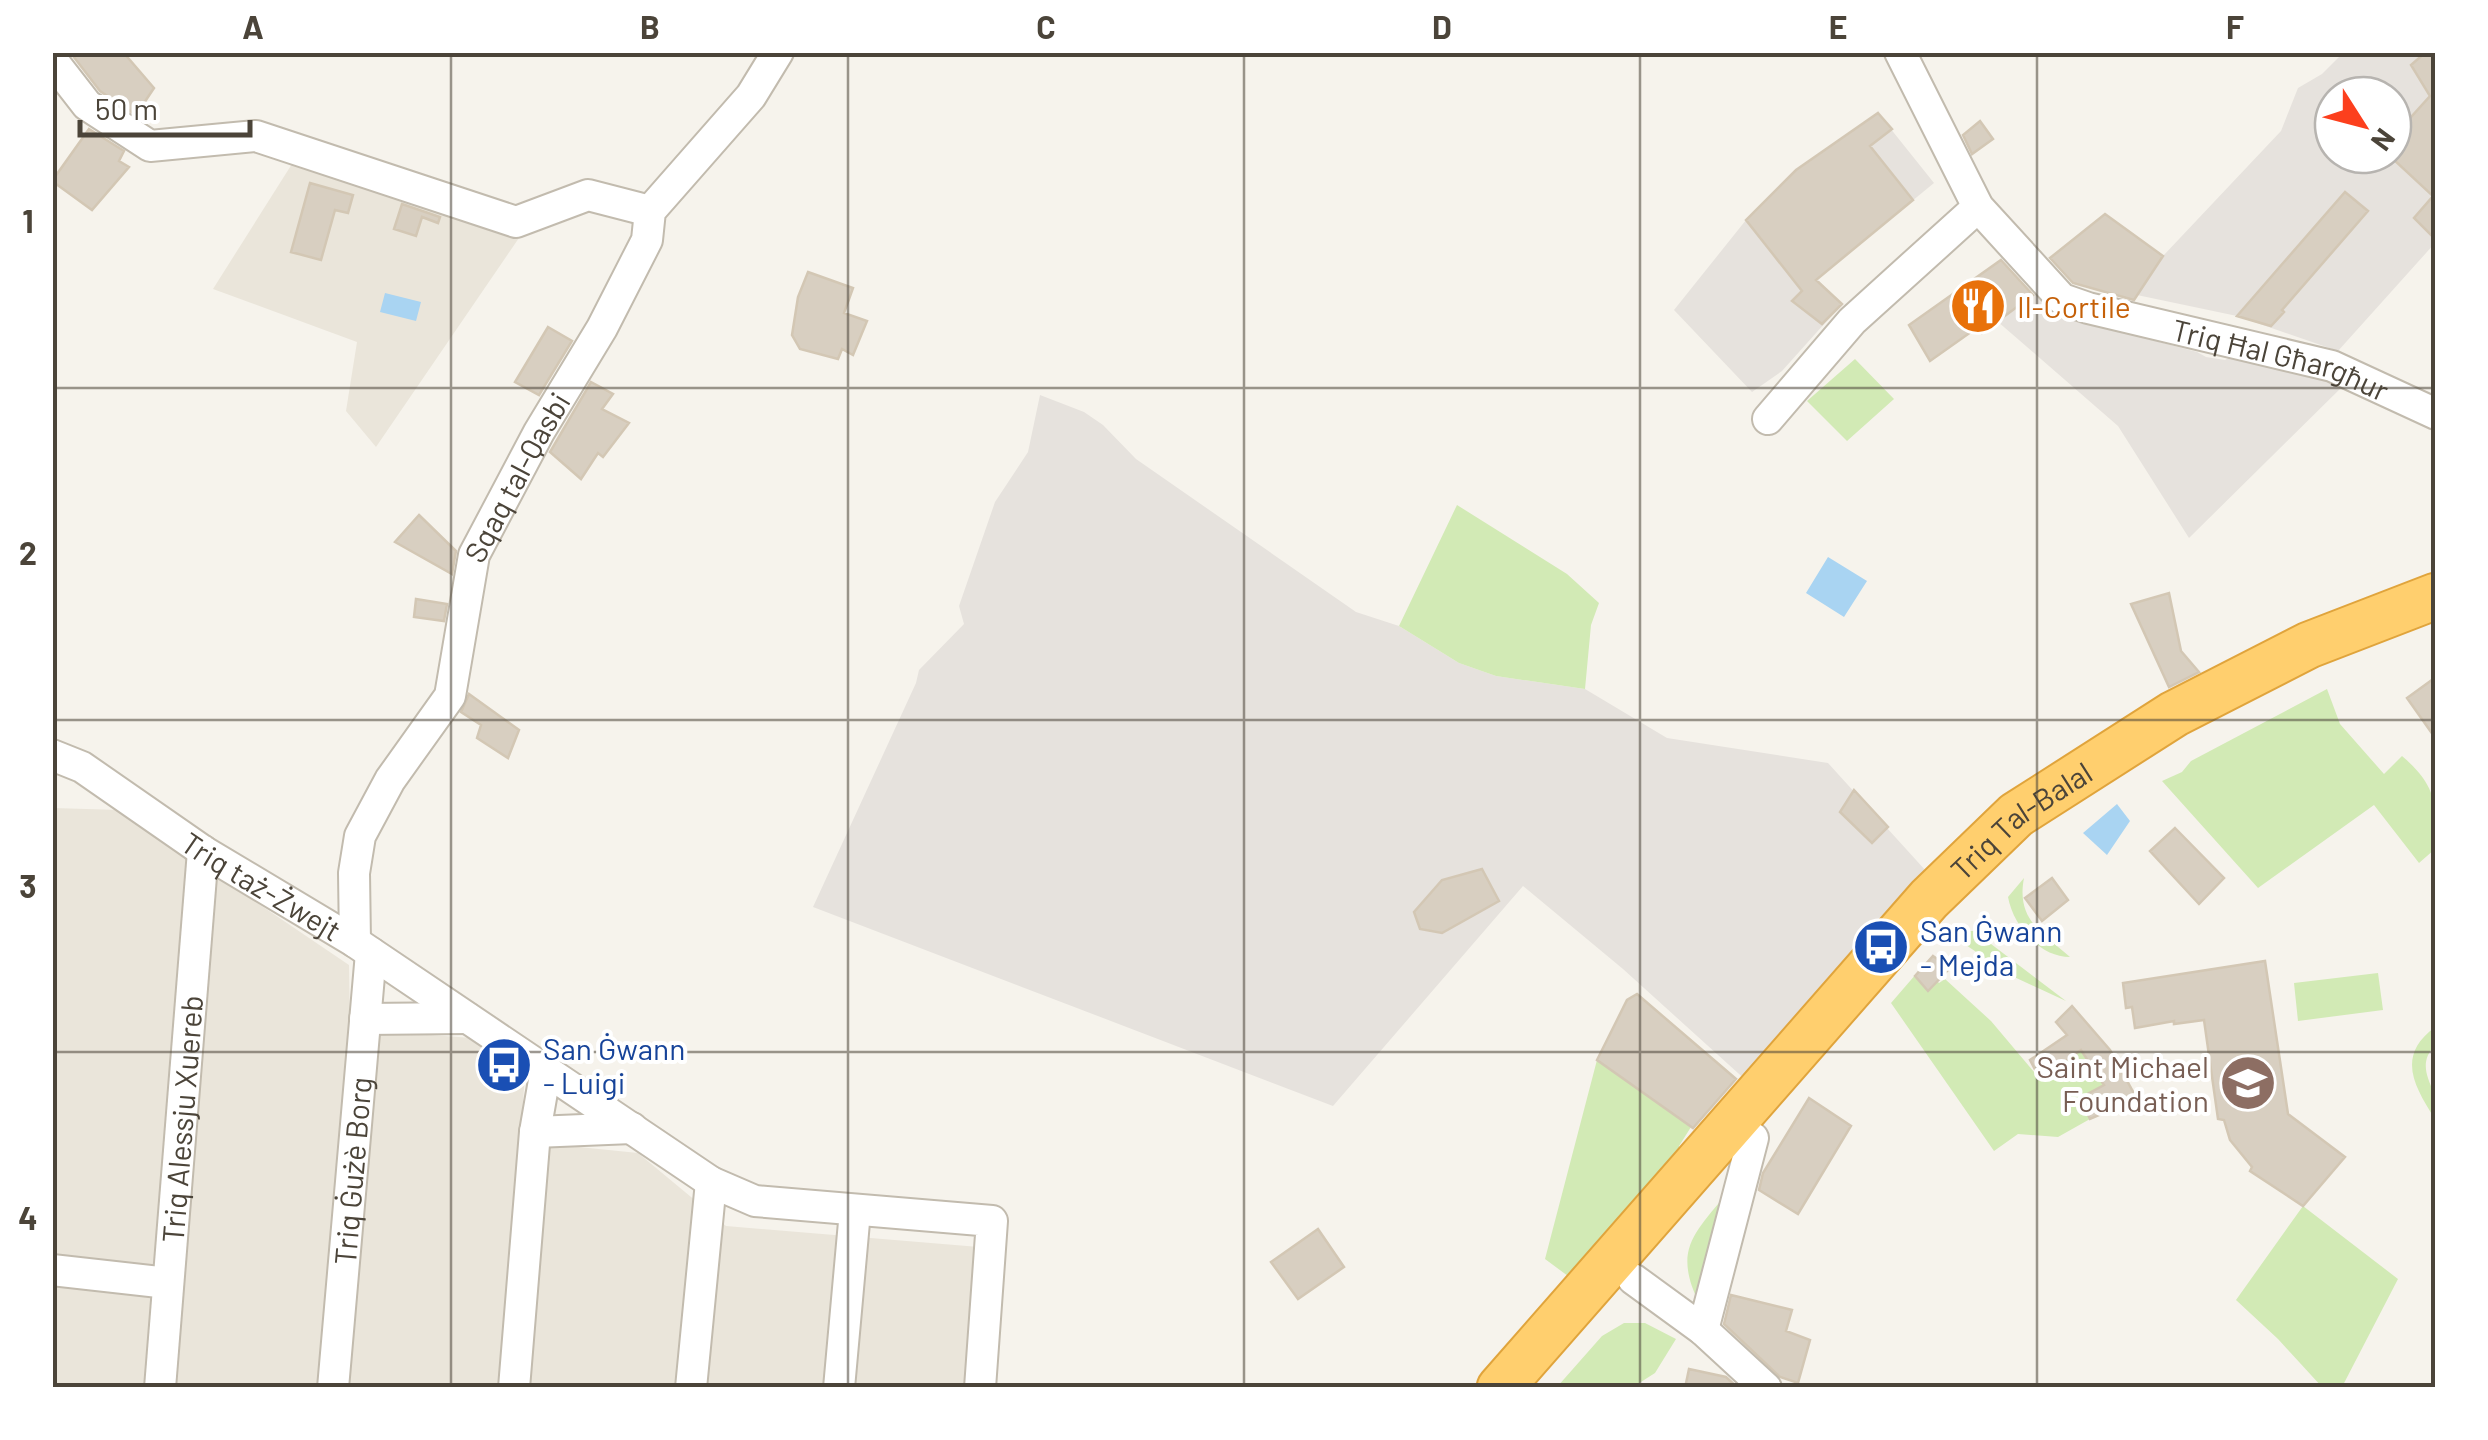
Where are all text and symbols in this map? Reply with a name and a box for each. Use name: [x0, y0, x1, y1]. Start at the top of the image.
text: A: [242, 7, 264, 45]
text: B: [640, 7, 660, 45]
text: C: [1036, 7, 1056, 45]
text: D: [1432, 7, 1452, 45]
text: E: [1829, 7, 1847, 45]
text: F: [2226, 7, 2244, 45]
scale bar: [80, 75, 250, 137]
north arrow: [2313, 75, 2413, 175]
text: 50 m: [95, 90, 158, 126]
text: N: [2365, 123, 2403, 158]
text: 1: [22, 201, 34, 239]
restaurant icon: Il-Cortile: [1948, 276, 2008, 336]
place label: Il-Cortile: [2017, 288, 2131, 324]
street label: Triq Ħal Għargħur: [2169, 311, 2395, 408]
street label: Sqaq tal-Qasbi: [456, 385, 577, 568]
text: 2: [19, 533, 37, 571]
street label: Triq Tal-Balal: [1943, 754, 2098, 887]
street label: Triq taż-Żwejt: [175, 824, 348, 948]
text: 3: [19, 866, 37, 904]
place label: San Ġwann - Mejda: [1920, 912, 2062, 982]
bus stop icon: San Ġwann - Mejda: [1851, 917, 1911, 977]
street label: Triq Alessju Xuereb: [154, 994, 209, 1244]
place label: San Ġwann - Luigi: [543, 1030, 685, 1100]
bus stop icon: San Ġwann - Luigi: [474, 1035, 534, 1095]
place label: Saint Michael Foundation: [2036, 1048, 2209, 1118]
school or university icon: Saint Michael Foundation: [2218, 1053, 2278, 1113]
street label: Triq Ġużè Borg: [326, 1075, 378, 1266]
text: 4: [18, 1198, 38, 1236]

